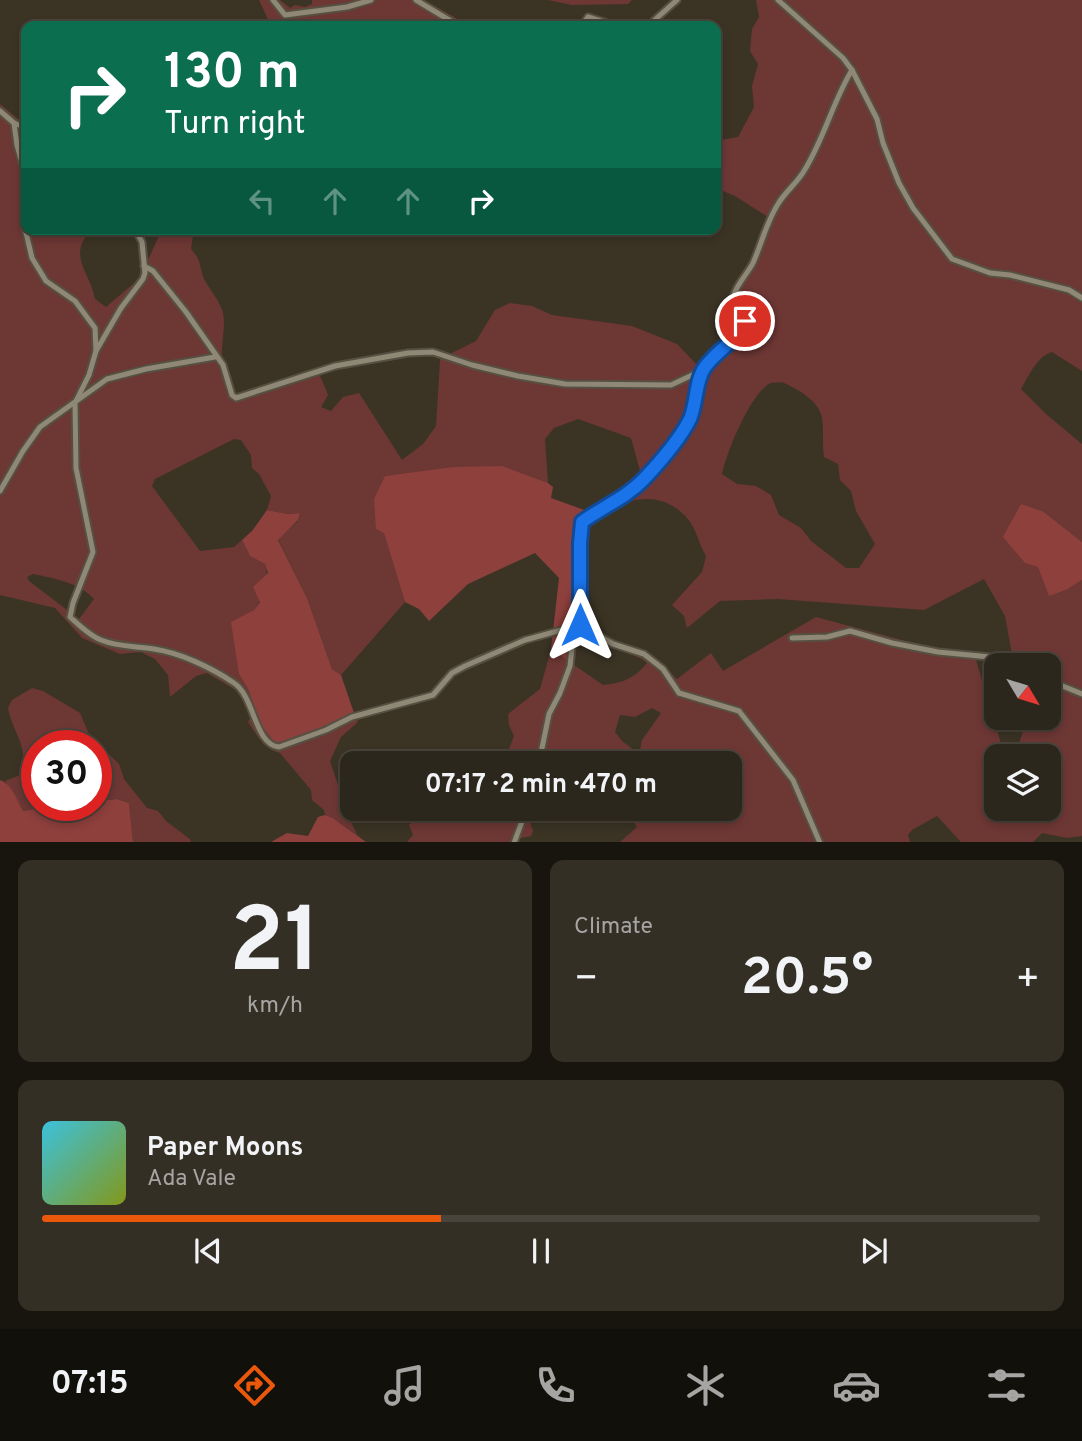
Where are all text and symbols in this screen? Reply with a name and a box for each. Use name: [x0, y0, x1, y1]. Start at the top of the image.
text: 130 m: [164, 44, 300, 106]
icon: right: [49, 49, 140, 140]
text: Turn right: [164, 105, 306, 145]
icon: left: [243, 182, 281, 220]
icon: ahead: [316, 182, 354, 220]
icon: ahead: [389, 182, 427, 220]
icon: right: [462, 182, 500, 220]
pin: [715, 291, 775, 351]
icon: arrive: [726, 302, 764, 340]
position arrow: [543, 588, 617, 662]
north arrow: [984, 653, 1060, 730]
map controls: [984, 653, 1061, 821]
speed limit sign: 30: [21, 730, 112, 821]
button: layers: [984, 744, 1061, 821]
text: 07:17 · 2 min · 470 m: [425, 769, 657, 802]
text: 21: [229, 889, 321, 1004]
text: Climate: [574, 913, 653, 942]
text: 20.5°: [741, 947, 873, 1013]
text: −: [574, 956, 599, 1005]
text: +: [1015, 956, 1040, 1005]
text: km/h: [247, 992, 303, 1021]
text: Paper Moons: [147, 1132, 303, 1165]
text: Ada Vale: [147, 1165, 236, 1194]
icon: previous: [189, 1232, 227, 1270]
icon: pause: [522, 1232, 560, 1270]
icon: next: [855, 1232, 893, 1270]
icon: directions: [230, 1361, 279, 1410]
icon: music: [380, 1361, 429, 1410]
icon: phone: [531, 1361, 580, 1410]
icon: climate: [681, 1361, 730, 1410]
icon: car: [832, 1361, 881, 1410]
icon: filters: [982, 1361, 1031, 1410]
text: 07:15: [51, 1365, 129, 1405]

